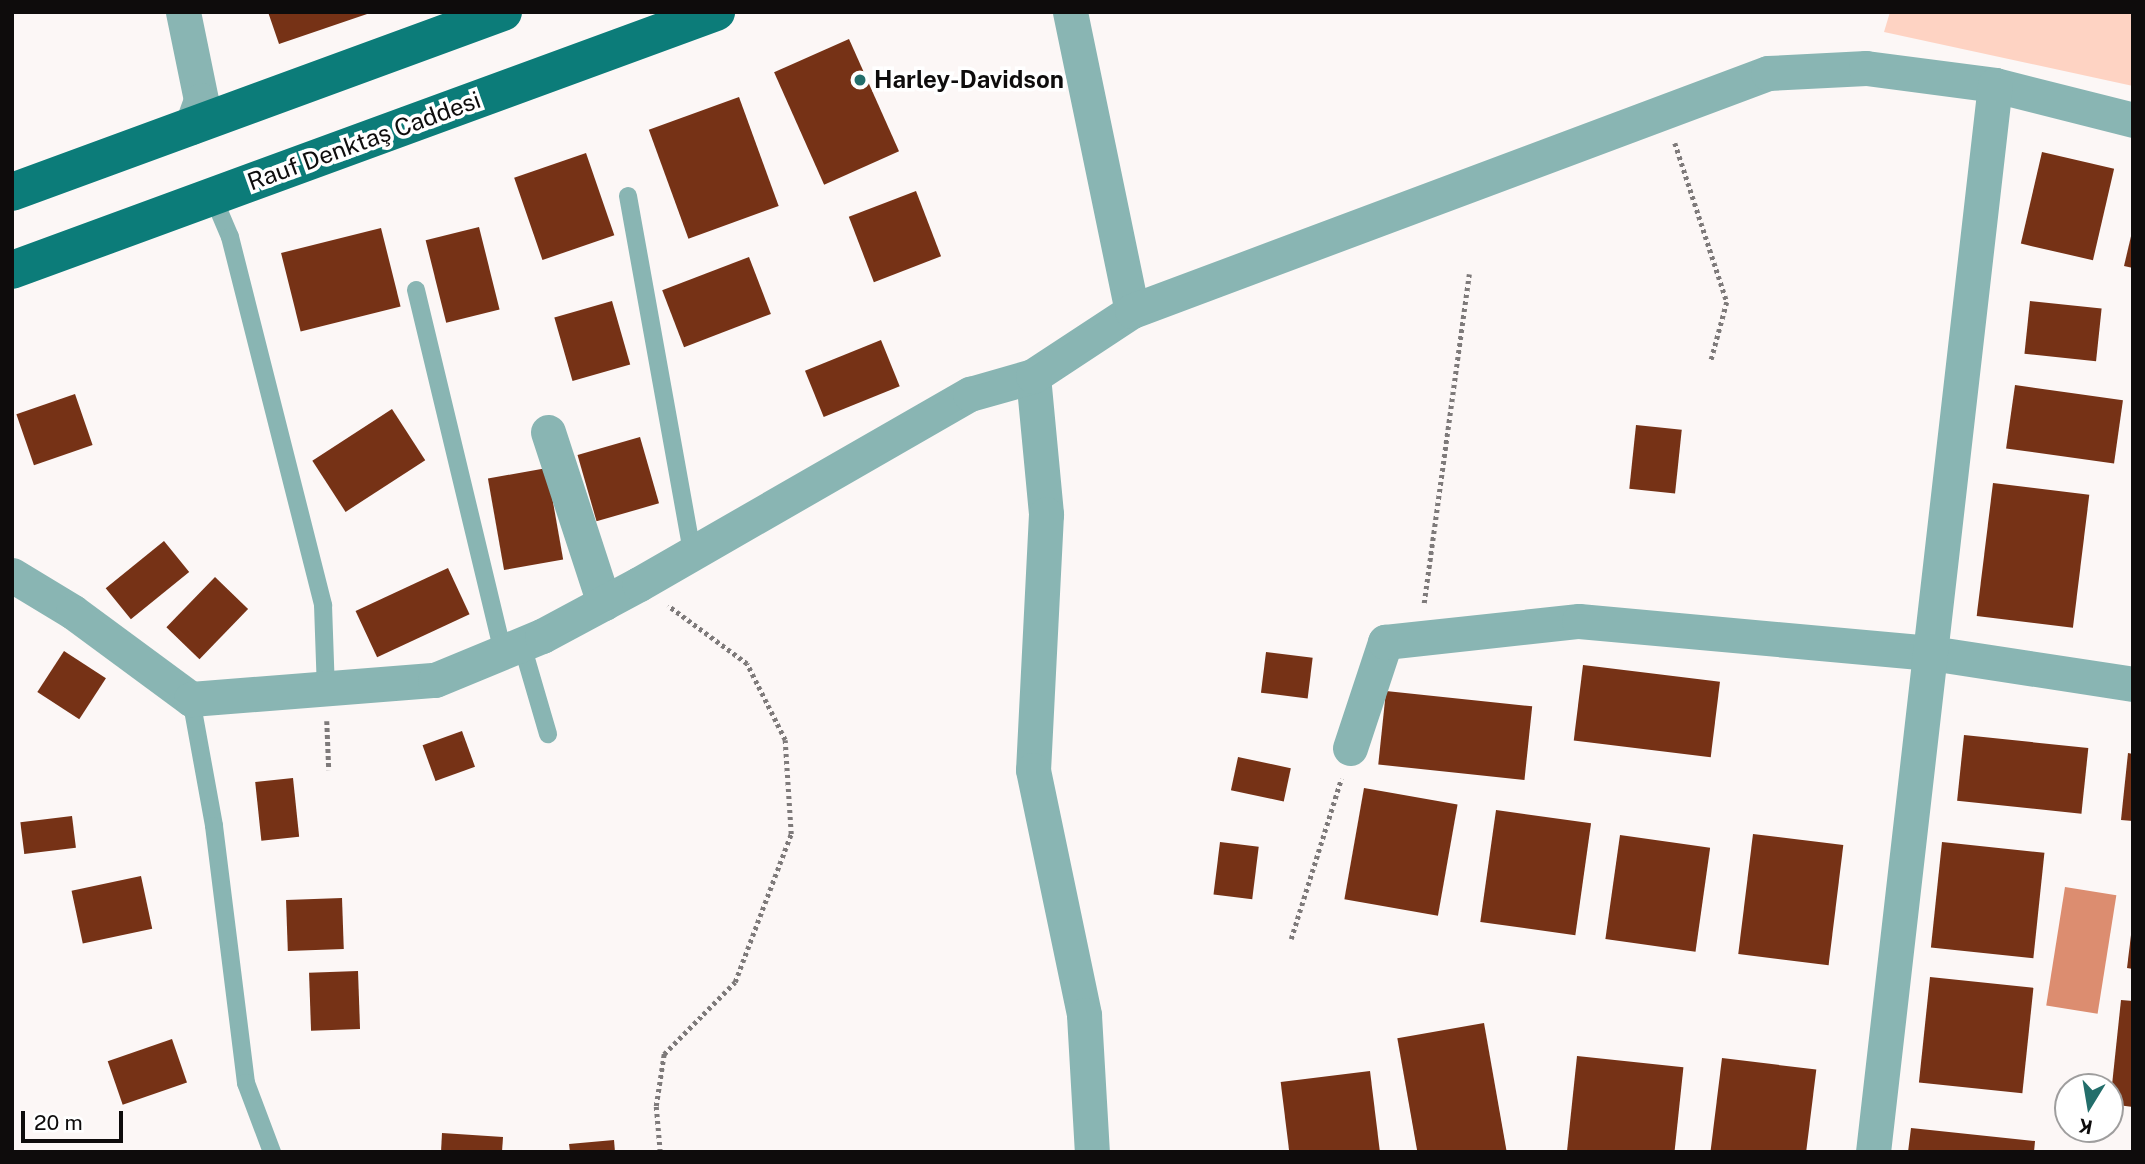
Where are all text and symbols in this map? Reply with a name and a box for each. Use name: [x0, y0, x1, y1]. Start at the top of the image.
place label: Harley-Davidson: [874, 66, 1064, 94]
marker: Harley-Davidson: [852, 72, 868, 88]
street label: Rauf Denktaş Caddesi: [243, 85, 485, 197]
north arrow: [2054, 1073, 2124, 1143]
scale bar: [24, 1098, 126, 1142]
text: 20 m: [34, 1110, 83, 1135]
text: K: [2077, 1115, 2094, 1139]

